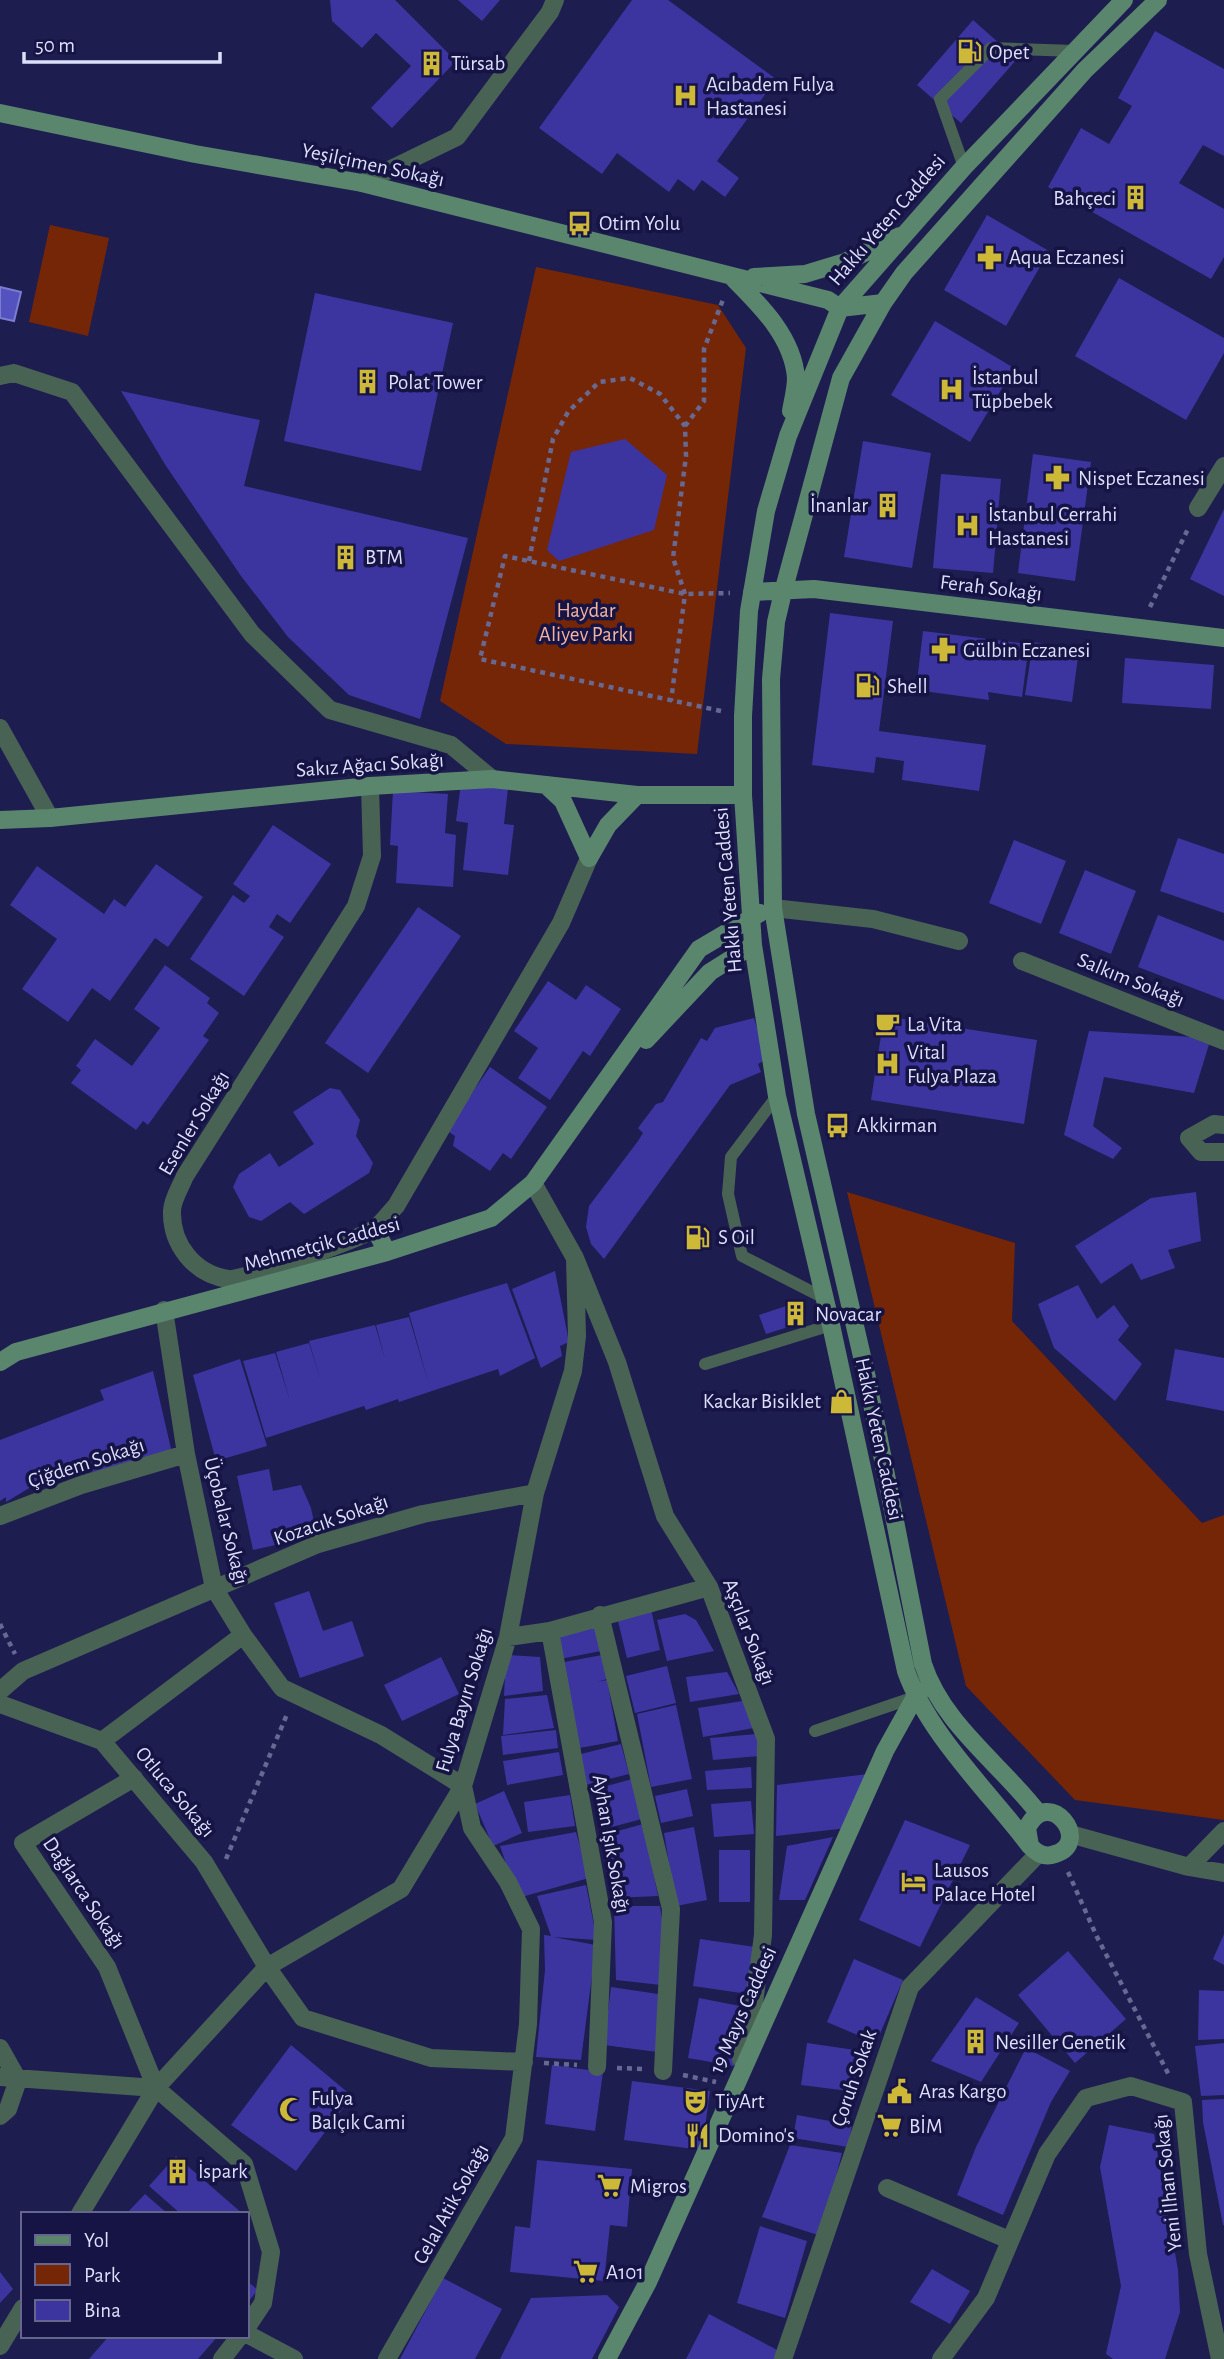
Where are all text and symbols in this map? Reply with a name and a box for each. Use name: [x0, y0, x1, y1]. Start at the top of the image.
scale bar: [24, 21, 220, 65]
text: 50 m: [35, 35, 75, 56]
fuel station icon: Opet: [955, 38, 983, 66]
place label: Opet: [989, 42, 1030, 63]
building icon: Türsab: [417, 49, 445, 77]
place label: Türsab: [451, 53, 505, 74]
place label: Acıbadem Fulya Hastanesi: [706, 74, 835, 119]
hospital icon: Acıbadem Fulya Hastanesi: [672, 82, 700, 110]
street label: Yeşilçimen Sokağı: [300, 140, 446, 190]
street label: Hakkı Yeten Caddesi: [825, 150, 949, 290]
building icon: Bahçeci: [1122, 184, 1150, 212]
place label: Bahçeci: [1053, 188, 1116, 209]
bus stop icon: Otim Yolu: [565, 209, 593, 237]
place label: Otim Yolu: [599, 213, 681, 234]
pharmacy icon: Aqua Eczanesi: [975, 243, 1003, 271]
place label: Aqua Eczanesi: [1009, 247, 1125, 268]
place label: İstanbul Tüpbebek: [972, 366, 1053, 412]
building icon: Polat Tower: [354, 368, 382, 396]
place label: Polat Tower: [388, 372, 483, 393]
hospital icon: İstanbul Tüpbebek: [938, 375, 966, 403]
pharmacy icon: Nispet Eczanesi: [1044, 464, 1072, 492]
place label: Nispet Eczanesi: [1078, 468, 1205, 489]
building icon: İnanlar: [874, 491, 902, 519]
place label: İnanlar: [810, 494, 868, 516]
place label: İstanbul Cerrahi Hastanesi: [988, 503, 1117, 549]
hospital icon: İstanbul Cerrahi Hastanesi: [954, 512, 982, 540]
building icon: BTM: [331, 543, 359, 571]
place label: BTM: [365, 547, 403, 568]
street label: Ferah Sokağı: [939, 571, 1043, 605]
park label: Haydar Aliyev Parkı: [539, 600, 633, 645]
pharmacy icon: Gülbin Eczanesi: [929, 636, 957, 664]
place label: Gülbin Eczanesi: [963, 640, 1090, 661]
fuel station icon: Shell: [853, 672, 881, 700]
place label: Shell: [887, 676, 928, 697]
street label: Sakız Ağacı Sokağı: [295, 749, 445, 781]
street label: Hakkı Yeten Caddesi: [710, 806, 746, 974]
street label: Salkım Sokağı: [1075, 949, 1187, 1011]
cafe icon: La Vita: [873, 1010, 901, 1038]
place label: La Vita: [907, 1014, 963, 1035]
place label: Vital Fulya Plaza: [907, 1042, 997, 1087]
hospital icon: Vital Fulya Plaza: [873, 1050, 901, 1078]
street label: Esenler Sokağı: [155, 1067, 233, 1179]
bus stop icon: Akkirman: [823, 1111, 851, 1139]
place label: Akkirman: [857, 1115, 937, 1136]
street label: Mehmetçik Caddesi: [242, 1213, 402, 1275]
fuel station icon: S Oil: [684, 1223, 712, 1251]
place label: S Oil: [718, 1227, 755, 1248]
building icon: Novacar: [781, 1300, 809, 1328]
place label: Novacar: [815, 1304, 882, 1325]
street label: Hakkı Yeten Caddesi: [851, 1356, 907, 1522]
shop icon: Kackar Bisiklet: [827, 1387, 855, 1415]
place label: Kackar Bisiklet: [703, 1391, 821, 1412]
street label: Çiğdem Sokağı: [25, 1434, 147, 1492]
street label: Üçobalar Sokağı: [200, 1455, 253, 1587]
street label: Kozacık Sokağı: [271, 1491, 391, 1549]
street label: Aşçılar Sokağı: [719, 1576, 779, 1688]
street label: Fulya Bayırı Sokağı: [432, 1625, 496, 1775]
street label: Otluca Sokağı: [131, 1743, 219, 1841]
street label: Ayhan Işık Sokağı: [588, 1773, 634, 1915]
street label: Dağlarca Sokağı: [39, 1833, 129, 1953]
place label: Lausos Palace Hotel: [934, 1860, 1036, 1905]
hotel icon: Lausos Palace Hotel: [900, 1868, 928, 1896]
street label: 19 Mayıs Caddesi: [706, 1943, 780, 2077]
street label: Çoruh Sokak: [828, 2027, 880, 2129]
building icon: Nesiller Genetik: [961, 2028, 989, 2056]
place label: Nesiller Genetik: [995, 2032, 1126, 2053]
public building icon: Aras Kargo: [885, 2077, 913, 2105]
place label: Aras Kargo: [919, 2081, 1007, 2102]
theatre icon: TiyArt: [681, 2087, 709, 2115]
place label: Fulya Balçık Cami: [311, 2088, 406, 2133]
place label: TiyArt: [715, 2091, 765, 2112]
mosque icon: Fulya Balçık Cami: [277, 2096, 305, 2124]
supermarket icon: BİM: [875, 2112, 903, 2140]
street label: Yeni İlhan Sokağı: [1149, 2113, 1186, 2253]
place label: BİM: [909, 2115, 942, 2137]
restaurant icon: Domino's: [684, 2121, 712, 2149]
place label: Domino's: [718, 2125, 795, 2146]
street label: Celal Atik Sokağı: [409, 2140, 493, 2268]
building icon: İspark: [164, 2157, 192, 2185]
place label: İspark: [198, 2160, 248, 2182]
supermarket icon: Migros: [596, 2172, 624, 2200]
place label: Migros: [630, 2176, 687, 2197]
legend: [21, 2212, 248, 2338]
text: Yol: [84, 2230, 109, 2251]
supermarket icon: A101: [572, 2258, 600, 2286]
place label: A101: [606, 2262, 644, 2283]
text: Park: [84, 2265, 121, 2286]
text: Bina: [84, 2300, 121, 2321]

